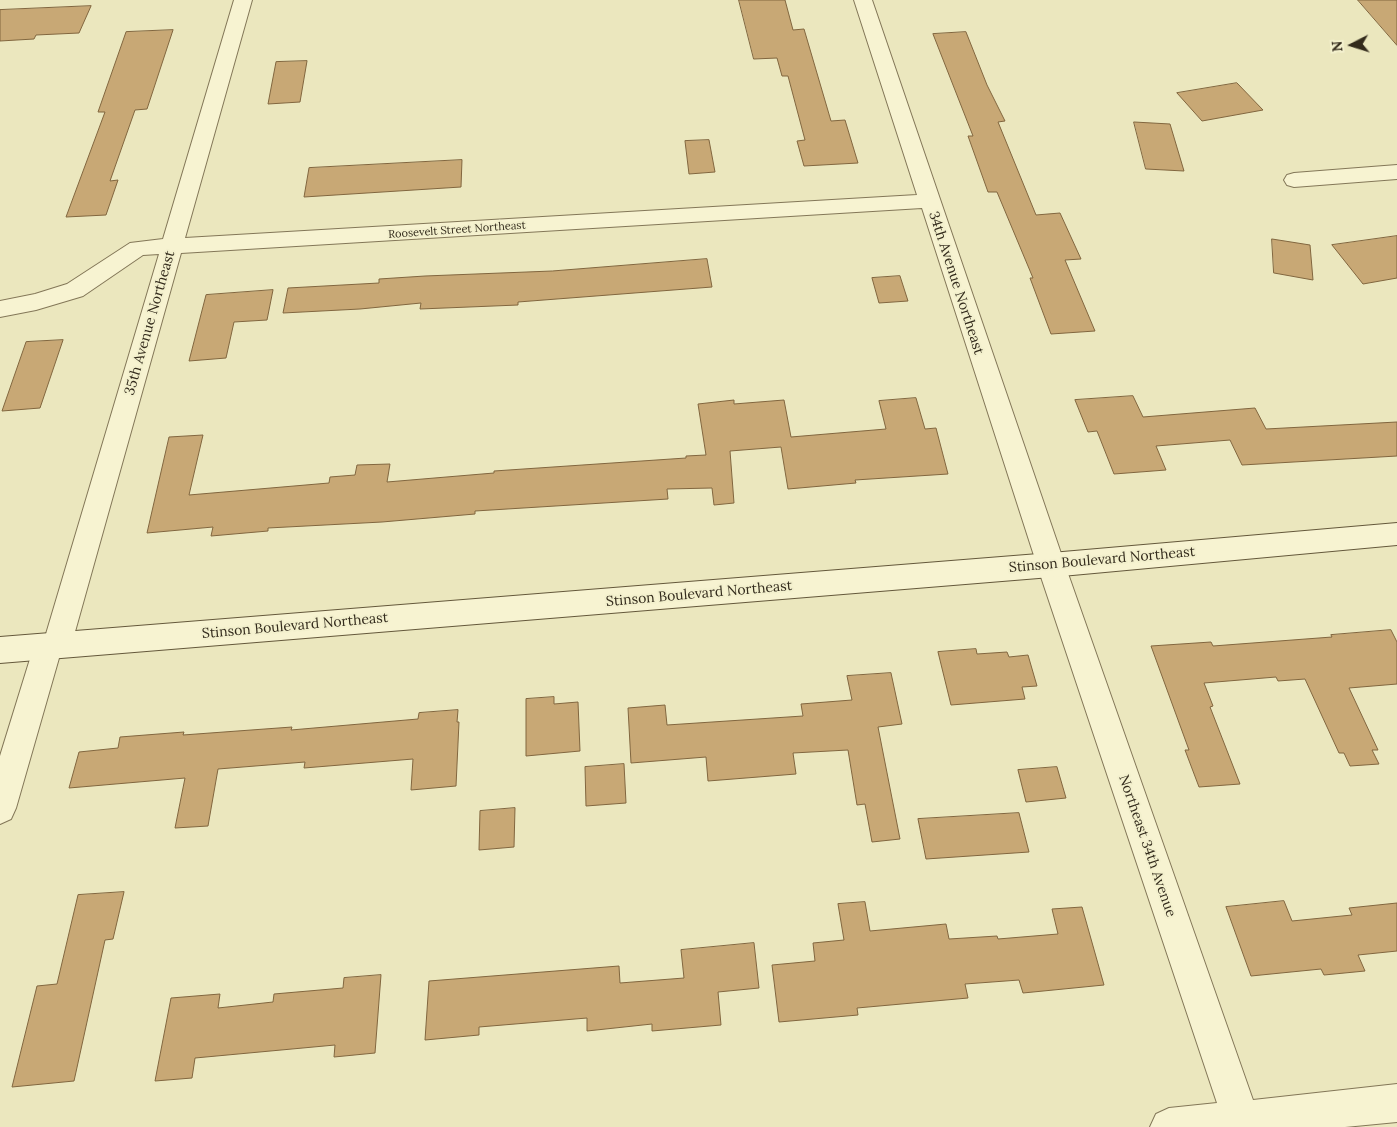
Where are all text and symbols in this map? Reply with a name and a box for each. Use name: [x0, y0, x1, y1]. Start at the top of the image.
north arrow: [1327, 20, 1377, 70]
text: N: [1328, 40, 1346, 52]
street label: 34th Avenue Northeast: [925, 209, 987, 357]
street label: Roosevelt Street Northeast: [388, 219, 526, 241]
street label: 35th Avenue Northeast: [121, 249, 179, 397]
street label: Stinson Boulevard Northeast: [1008, 543, 1196, 577]
street label: Stinson Boulevard Northeast: [605, 577, 793, 611]
street label: Stinson Boulevard Northeast: [201, 609, 389, 643]
street label: Northeast 34th Avenue: [1115, 773, 1179, 919]

